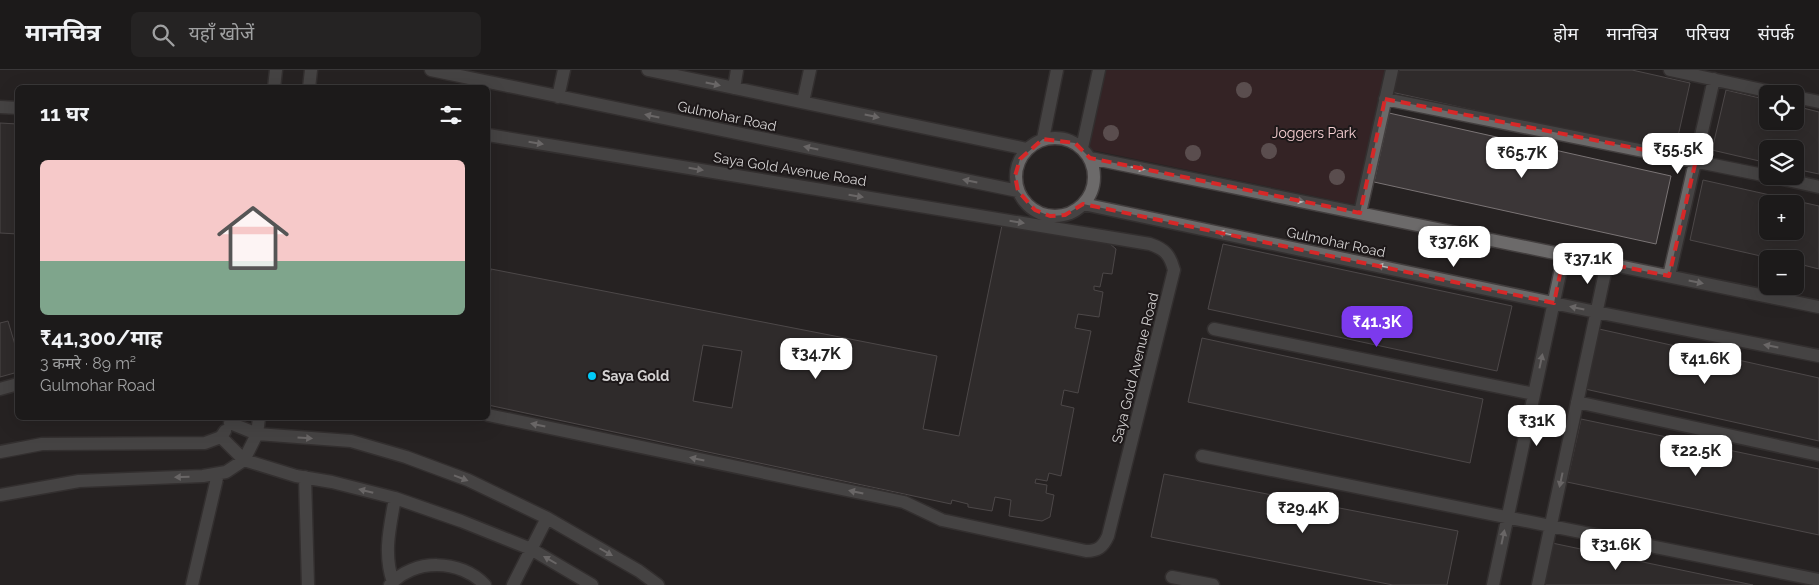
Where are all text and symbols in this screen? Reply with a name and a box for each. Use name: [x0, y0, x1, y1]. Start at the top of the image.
search box: [131, 12, 481, 57]
text: मानचित्र: [25, 18, 101, 47]
icon: search: [149, 21, 177, 49]
text: यहाँ खोजें: [189, 22, 254, 44]
text: होम: [1553, 23, 1578, 44]
text: मानचित्र: [1606, 23, 1658, 44]
text: परिचय: [1686, 23, 1730, 44]
text: संपर्क: [1758, 23, 1794, 44]
one-way arrow: [705, 80, 721, 88]
map controls: [1759, 85, 1804, 295]
button: locate: [1759, 85, 1804, 130]
street label: Gulmohar Road: [676, 98, 778, 134]
text: 11 घर: [40, 101, 89, 126]
icon: filters: [437, 101, 465, 129]
one-way arrow: [644, 112, 659, 120]
one-way arrow: [865, 112, 880, 120]
park label: Joggers Park: [1272, 125, 1357, 141]
pin: ₹55.5K: [1637, 132, 1719, 175]
pin: ₹65.7K: [1481, 136, 1563, 179]
one-way arrow: [528, 139, 544, 147]
text: ₹55.5K: [1653, 139, 1703, 158]
button: layers: [1759, 140, 1804, 185]
text: ₹65.7K: [1497, 143, 1547, 162]
one-way arrow: [802, 144, 818, 152]
street label: Saya Gold Avenue Road: [712, 149, 868, 189]
one-way arrow: [1130, 164, 1146, 172]
one-way arrow: [688, 166, 704, 174]
one-way arrow: [963, 177, 978, 185]
one-way arrow: [849, 192, 865, 200]
icon: home: [208, 193, 298, 283]
button: +: [1759, 195, 1804, 240]
one-way arrow: [1289, 196, 1304, 204]
one-way arrow: [1009, 218, 1025, 226]
street label: Gulmohar Road: [1285, 224, 1387, 260]
pin: ₹37.6K: [1413, 226, 1495, 268]
one-way arrow: [1217, 230, 1233, 238]
text: ₹37.6K: [1429, 232, 1479, 251]
pin: ₹37.1K: [1547, 242, 1629, 285]
text: ₹37.1K: [1564, 249, 1612, 268]
button: −: [1759, 250, 1804, 295]
one-way arrow: [1376, 263, 1392, 271]
one-way arrow: [1688, 278, 1704, 286]
street label: Saya Gold Avenue Road: [1109, 291, 1161, 445]
one-way arrow: [1570, 304, 1585, 312]
pin: ₹41.3K: [1336, 306, 1418, 348]
text: ₹41.3K: [1353, 312, 1401, 331]
text: ₹41,300/माह: [40, 325, 162, 350]
pin: ₹34.7K: [775, 338, 857, 380]
pin: ₹41.6K: [1664, 342, 1746, 385]
one-way arrow: [1763, 342, 1779, 350]
text: ₹34.7K: [791, 344, 841, 363]
text: ₹41.6K: [1680, 349, 1730, 368]
text: 3 कमरे · 89 m²: [40, 354, 136, 373]
one-way arrow: [1537, 354, 1545, 369]
place label: Saya Gold: [602, 368, 669, 384]
marker: Saya Gold: [586, 370, 598, 382]
text: Gulmohar Road: [40, 376, 155, 395]
pin: ₹31K: [1507, 404, 1567, 447]
text: ₹31K: [1519, 411, 1555, 430]
one-way arrow: [530, 421, 546, 429]
one-way arrow: [298, 434, 314, 442]
pin: ₹22.5K: [1655, 434, 1737, 477]
text: ₹22.5K: [1671, 441, 1721, 460]
one-way arrow: [690, 455, 705, 463]
one-way arrow: [1557, 472, 1565, 487]
one-way arrow: [174, 473, 190, 481]
one-way arrow: [454, 475, 469, 482]
one-way arrow: [358, 486, 373, 494]
one-way arrow: [849, 488, 864, 496]
pin: ₹29.4K: [1262, 492, 1344, 534]
text: ₹29.4K: [1278, 498, 1328, 517]
pin: ₹31.6K: [1575, 528, 1657, 571]
one-way arrow: [1499, 530, 1507, 545]
text: ₹31.6K: [1591, 535, 1641, 554]
one-way arrow: [599, 547, 613, 556]
one-way arrow: [544, 556, 557, 565]

